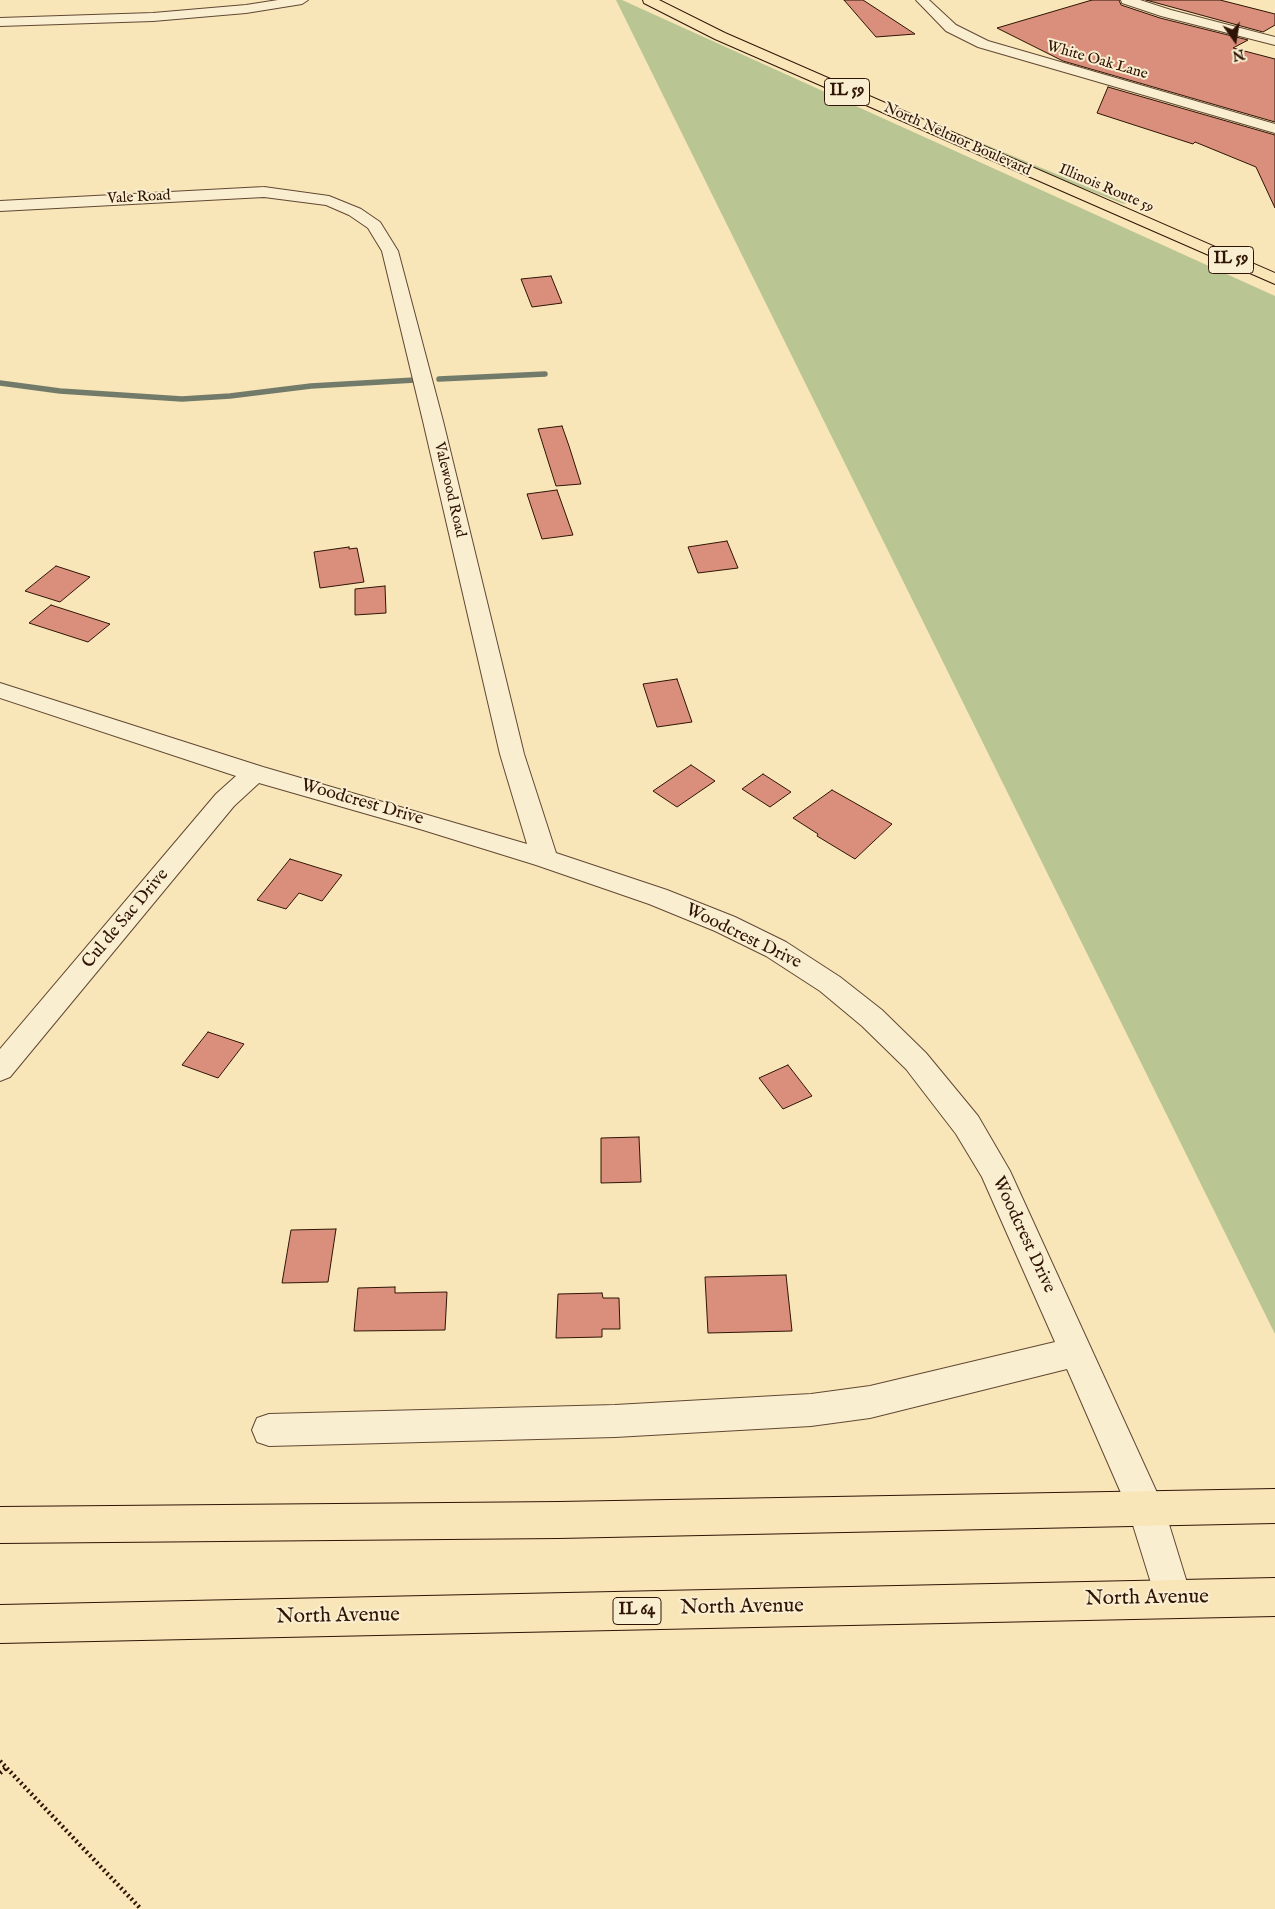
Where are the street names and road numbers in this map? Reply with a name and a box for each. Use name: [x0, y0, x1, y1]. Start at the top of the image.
street label: White Oak Lane: [1044, 38, 1150, 84]
road number: IL 59: [824, 78, 870, 105]
street label: North Neltnor Boulevard: [881, 99, 1033, 181]
street label: Illinois Route 59: [1056, 161, 1156, 217]
street label: Vale Road: [107, 187, 171, 209]
road number: IL 59: [1208, 246, 1254, 274]
street label: Valewood Road: [429, 441, 469, 539]
street label: Woodcrest Drive: [298, 775, 426, 831]
street label: Cul de Sac Drive: [78, 865, 174, 973]
street label: Woodcrest Drive: [682, 900, 804, 974]
street label: Woodcrest Drive: [987, 1173, 1059, 1297]
street label: North Avenue: [1085, 1585, 1209, 1613]
street label: North Avenue: [680, 1594, 804, 1622]
road number: IL 64: [613, 1598, 661, 1624]
street label: North Avenue: [276, 1603, 400, 1631]

